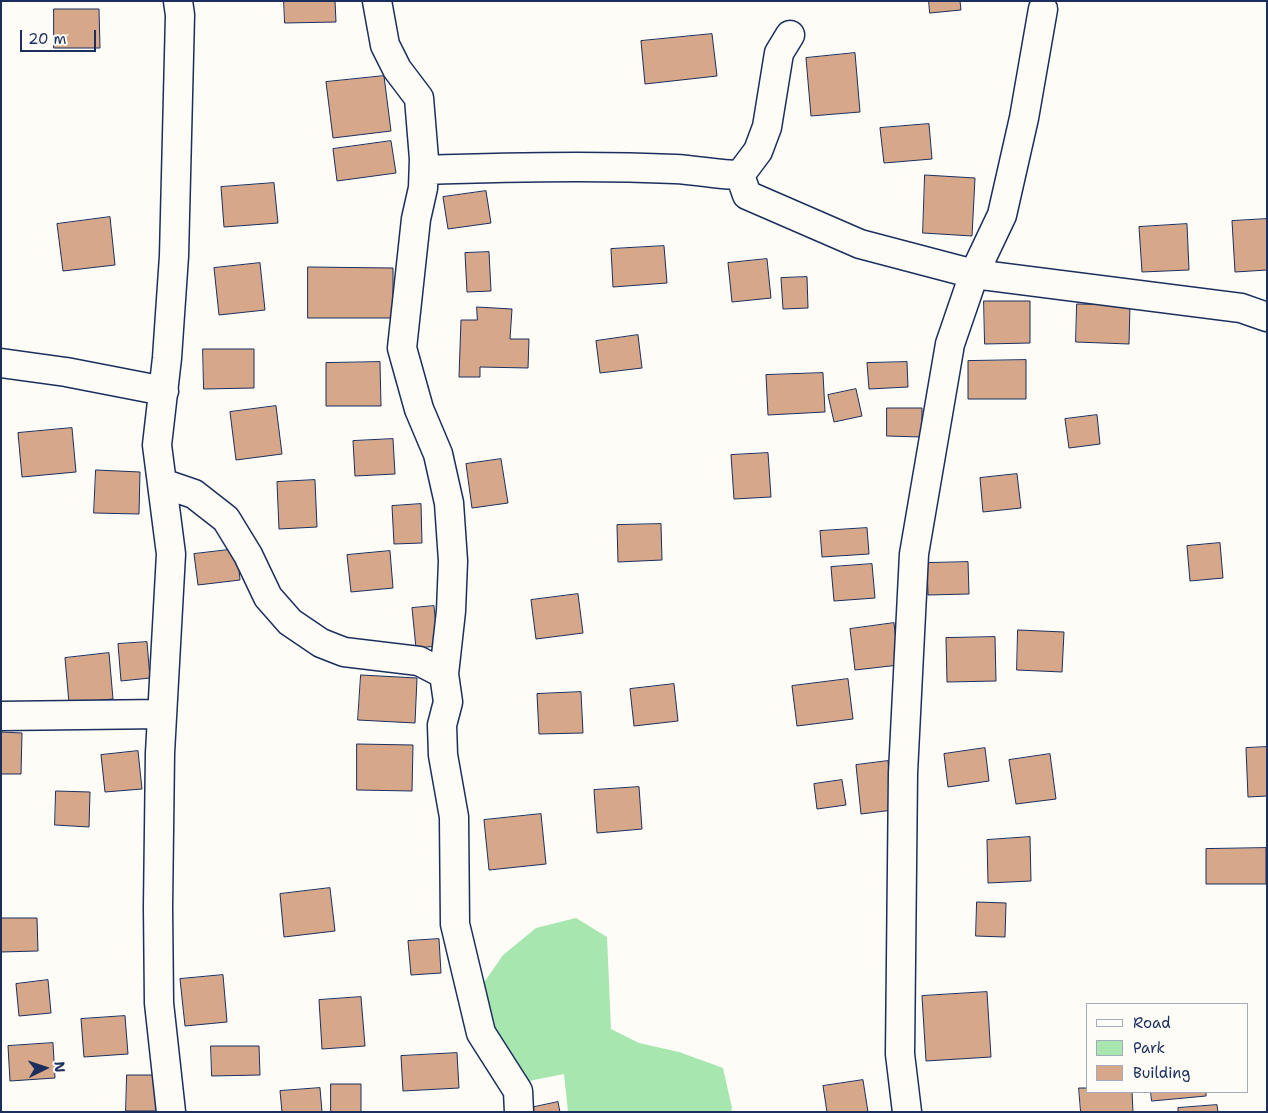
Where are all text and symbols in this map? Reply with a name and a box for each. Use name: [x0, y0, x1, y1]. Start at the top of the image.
scale bar: [22, 20, 99, 52]
text: 20 m: [28, 29, 67, 49]
legend: [1086, 1003, 1248, 1093]
text: Road: [1133, 1013, 1171, 1033]
text: Park: [1133, 1038, 1165, 1058]
north arrow: [20, 1043, 70, 1093]
text: N: [51, 1061, 69, 1073]
text: Building: [1133, 1063, 1190, 1083]

